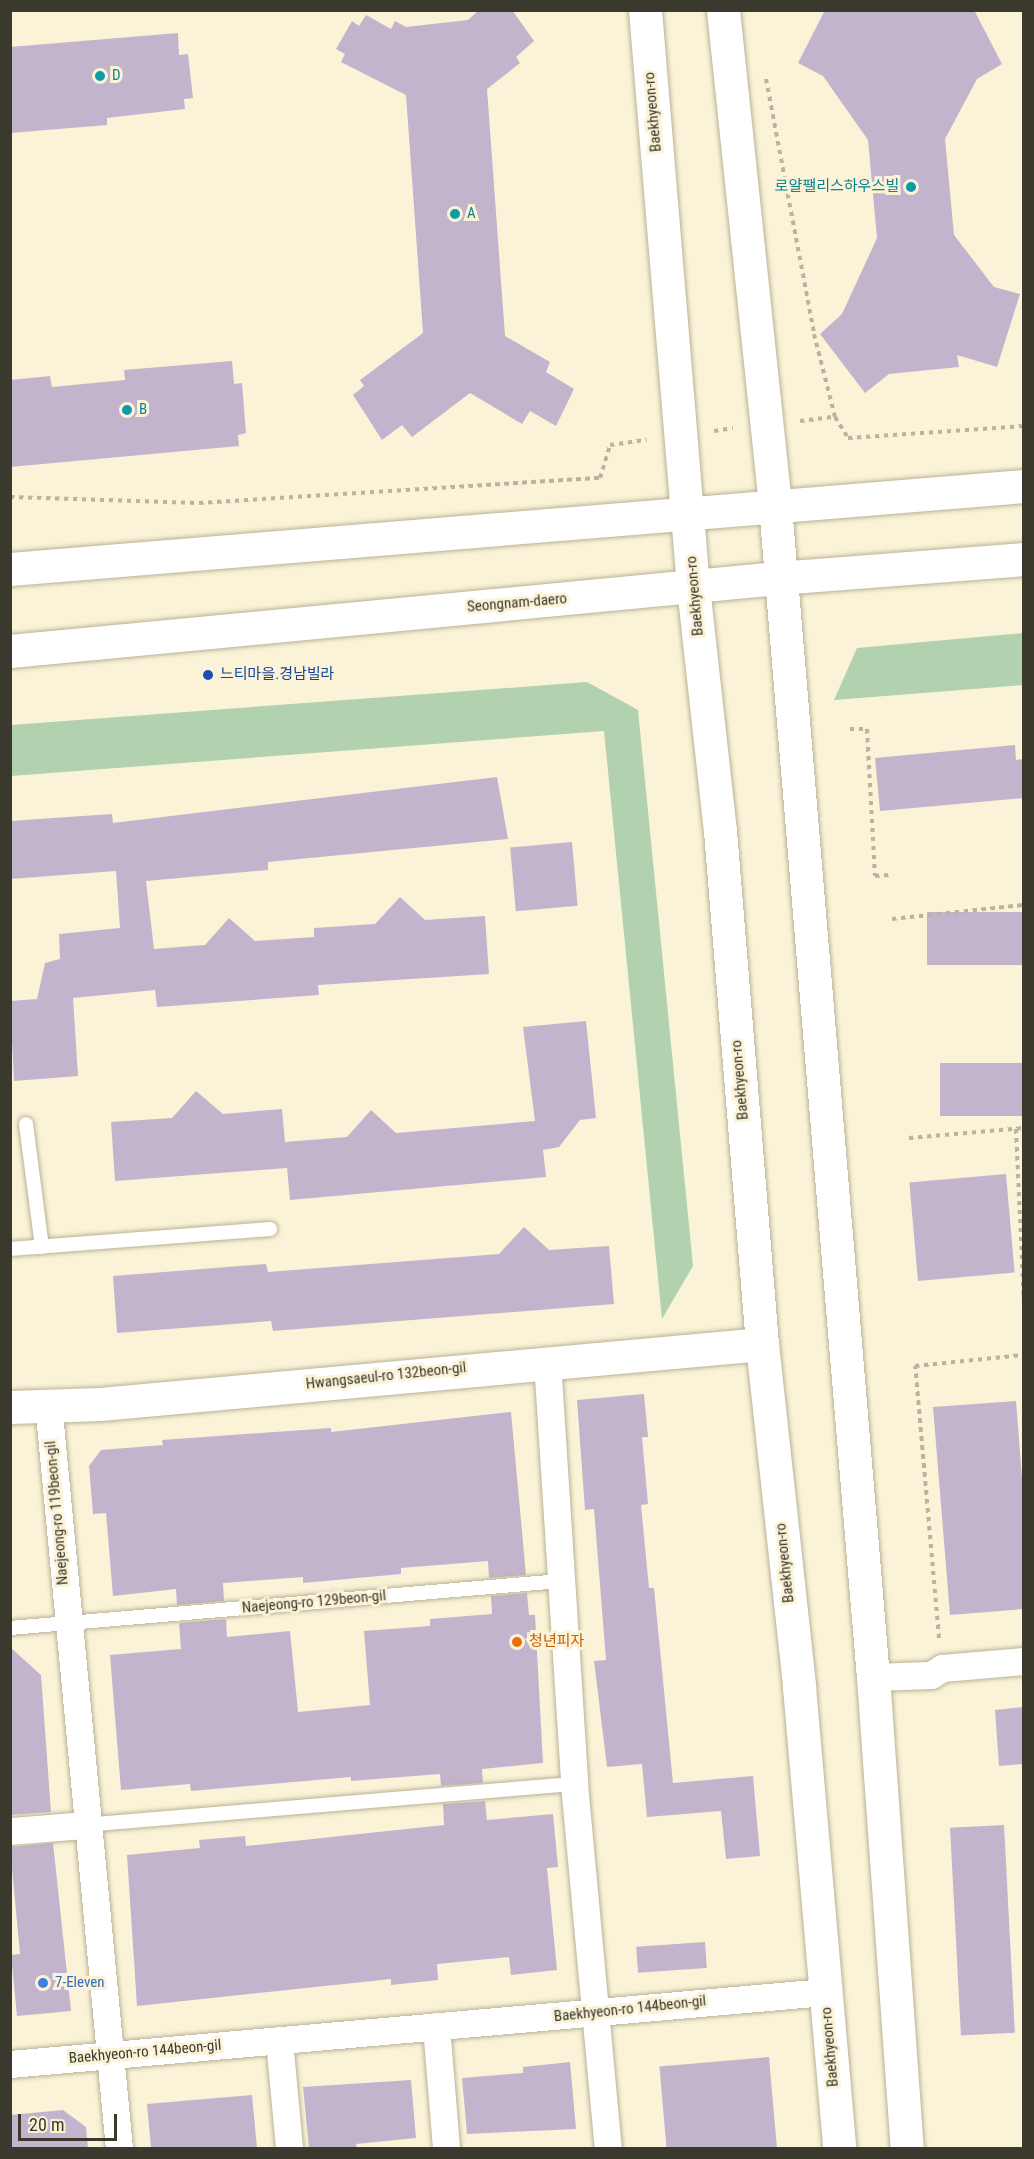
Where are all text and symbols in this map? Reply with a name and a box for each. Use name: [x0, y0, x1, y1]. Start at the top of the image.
place label: D: [112, 67, 121, 85]
marker: D: [93, 69, 107, 83]
street label: Baekhyeon-ro: [641, 71, 665, 153]
place label: 로얄팰리스하우스빌: [775, 178, 899, 196]
marker: 로얄팰리스하우스빌: [904, 180, 918, 194]
place label: A: [467, 205, 476, 223]
marker: A: [448, 207, 462, 221]
place label: B: [139, 401, 147, 419]
marker: B: [120, 403, 134, 417]
street label: Baekhyeon-ro: [683, 555, 707, 637]
street label: Seongnam-daero: [466, 590, 568, 616]
place label: 느티마을.경남빌라: [220, 666, 334, 684]
marker: 느티마을.경남빌라: [201, 668, 215, 682]
street label: Baekhyeon-ro: [728, 1039, 752, 1121]
street label: Hwangsaeul-ro 132beon-gil: [305, 1359, 467, 1393]
street label: Naejeong-ro 119beon-gil: [42, 1440, 72, 1586]
street label: Baekhyeon-ro: [772, 1522, 798, 1604]
street label: Naejeong-ro 129beon-gil: [241, 1587, 387, 1617]
place label: 청년피자: [529, 1633, 584, 1651]
marker: 청년피자: [510, 1635, 524, 1649]
place label: 7-Eleven: [55, 1974, 105, 1992]
marker: 7-Eleven: [36, 1976, 50, 1990]
street label: Baekhyeon-ro 144beon-gil: [553, 1992, 707, 2026]
street label: Baekhyeon-ro: [818, 2006, 842, 2088]
street label: Baekhyeon-ro 144beon-gil: [68, 2036, 222, 2068]
scale bar: [21, 2102, 120, 2140]
text: 20 m: [29, 2114, 64, 2135]

